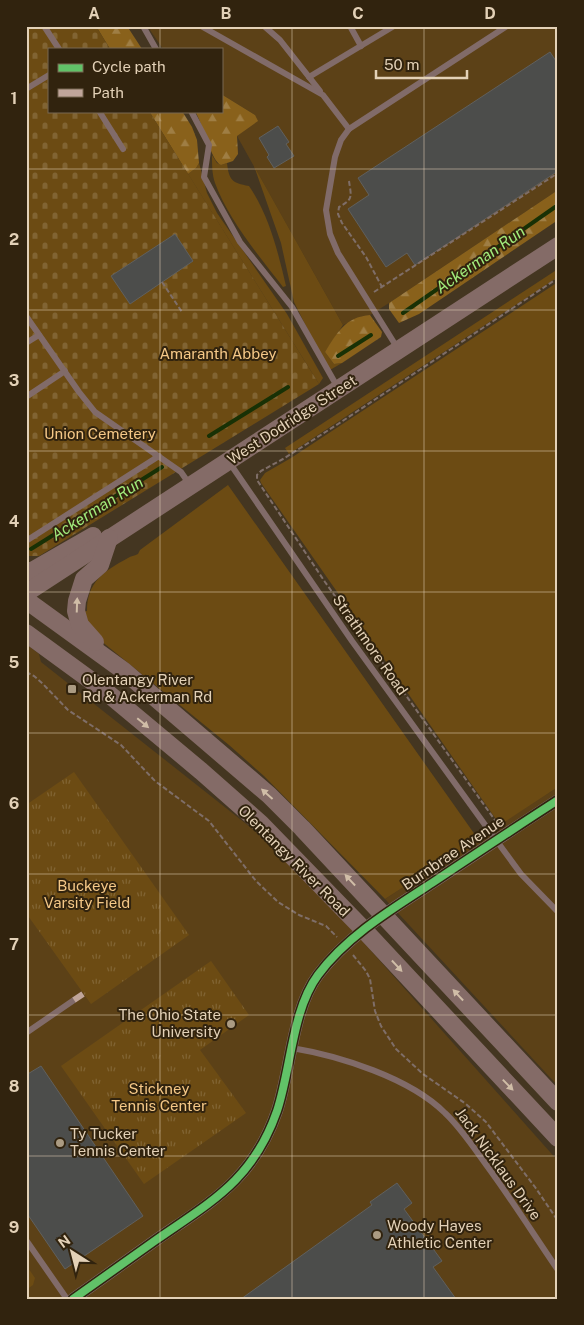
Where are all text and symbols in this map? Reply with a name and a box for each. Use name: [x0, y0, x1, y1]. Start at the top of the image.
text: A: [88, 4, 100, 23]
text: B: [221, 4, 232, 23]
text: C: [352, 4, 364, 23]
text: D: [484, 4, 496, 23]
legend: [48, 48, 222, 112]
scale bar: [376, 48, 468, 80]
text: 50 m: [384, 56, 419, 73]
text: Cycle path: [92, 58, 166, 75]
text: Path: [92, 84, 124, 101]
text: 1: [11, 89, 17, 108]
water label: Ackerman Run: [432, 222, 529, 297]
text: 2: [9, 230, 19, 249]
park label: Amaranth Abbey: [159, 345, 277, 362]
text: 3: [9, 371, 19, 390]
street label: West Dodridge Street: [224, 371, 360, 468]
park label: Union Cemetery: [44, 425, 156, 442]
water label: Ackerman Run: [48, 473, 147, 544]
text: 4: [9, 512, 20, 531]
street label: Strathmore Road: [329, 591, 411, 698]
one-way arrow: [74, 597, 82, 613]
text: 5: [9, 653, 20, 672]
place label: Olentangy River Rd & Ackerman Rd: [82, 671, 212, 705]
marker: Olentangy River Rd & Ackerman Rd: [66, 683, 78, 695]
one-way arrow: [137, 718, 150, 729]
one-way arrow: [262, 788, 274, 800]
text: 6: [9, 794, 19, 813]
street label: Olentangy River Road: [235, 801, 354, 920]
street label: Burnbrae Avenue: [398, 812, 507, 893]
one-way arrow: [344, 874, 356, 886]
park label: Buckeye Varsity Field: [44, 877, 130, 911]
text: 7: [9, 935, 19, 954]
one-way arrow: [391, 960, 403, 972]
one-way arrow: [452, 989, 464, 1001]
place label: The Ohio State University: [118, 1006, 221, 1040]
marker: The Ohio State University: [225, 1018, 237, 1030]
text: 8: [9, 1077, 20, 1096]
one-way arrow: [502, 1079, 514, 1091]
park label: Stickney Tennis Center: [111, 1080, 207, 1114]
street label: Jack Nicklaus Drive: [452, 1104, 545, 1223]
place label: Ty Tucker Tennis Center: [70, 1125, 166, 1159]
marker: Ty Tucker Tennis Center: [54, 1137, 66, 1149]
place label: Woody Hayes Athletic Center: [387, 1217, 492, 1251]
text: 9: [9, 1218, 19, 1237]
north arrow: [48, 1228, 98, 1278]
marker: Woody Hayes Athletic Center: [371, 1229, 383, 1241]
text: N: [55, 1232, 73, 1251]

